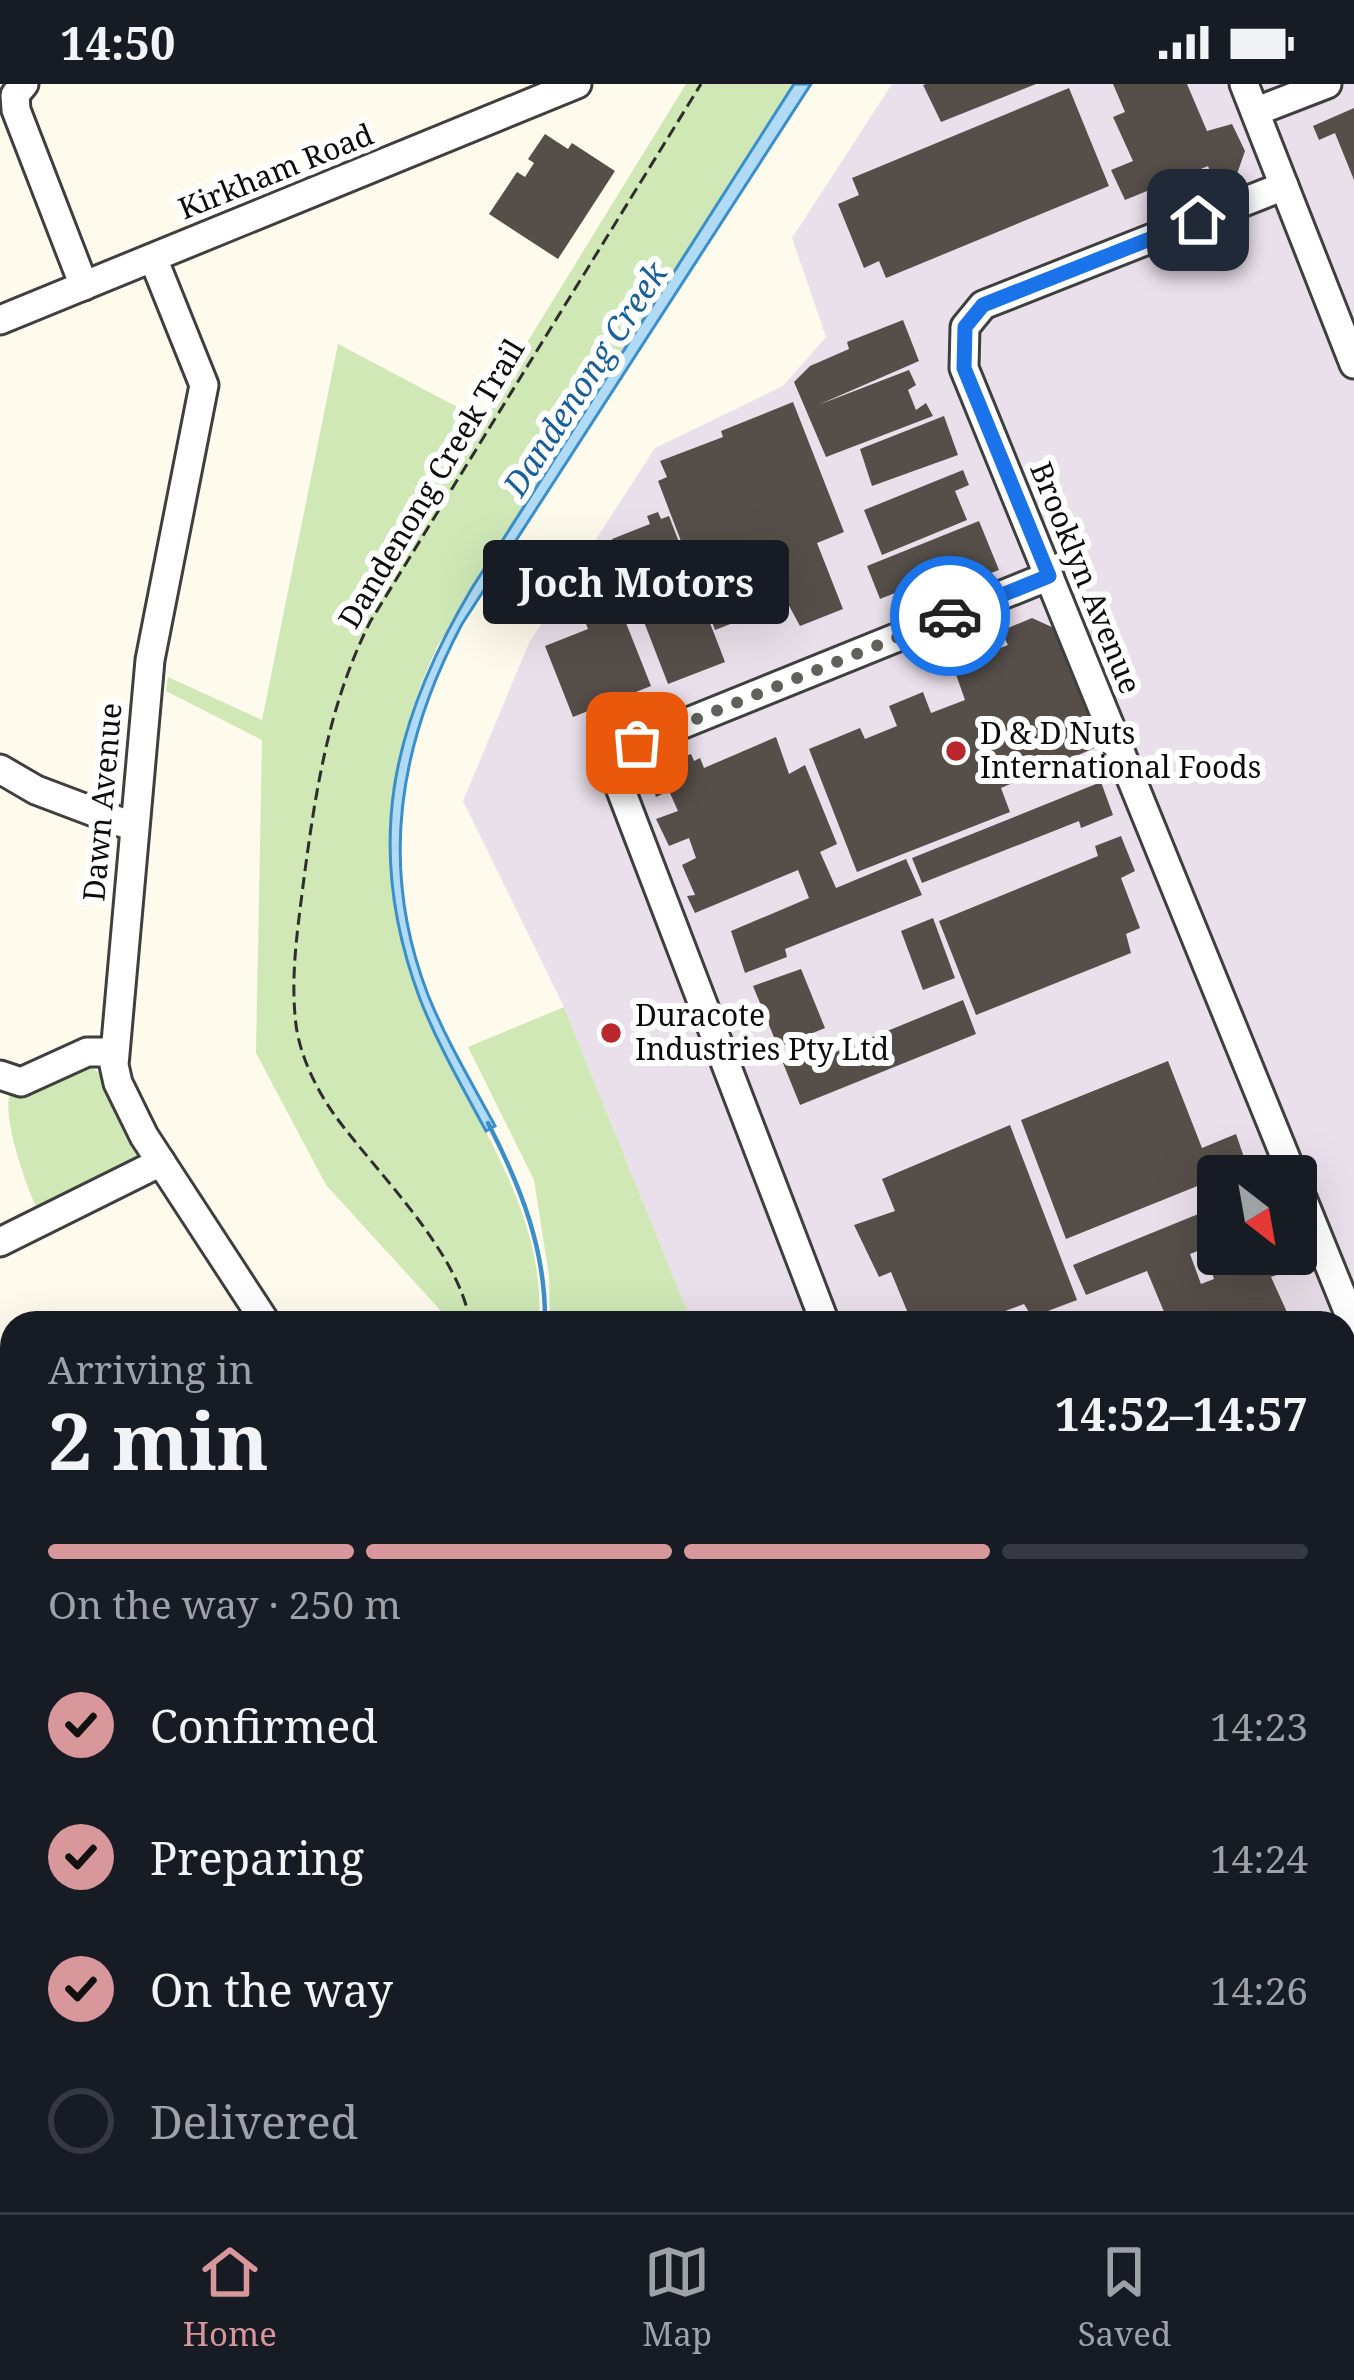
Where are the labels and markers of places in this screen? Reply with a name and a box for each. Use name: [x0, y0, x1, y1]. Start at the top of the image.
pin: [1147, 169, 1249, 271]
callout: Joch Motors: [484, 539, 790, 623]
pin: [586, 692, 688, 794]
place label: D & D Nuts International Foods: [980, 712, 1261, 787]
marker: D & D Nuts International Foods: [943, 738, 969, 764]
place label: Duracote Industries Pty Ltd: [635, 994, 889, 1069]
marker: Duracote Industries Pty Ltd: [598, 1020, 624, 1046]

